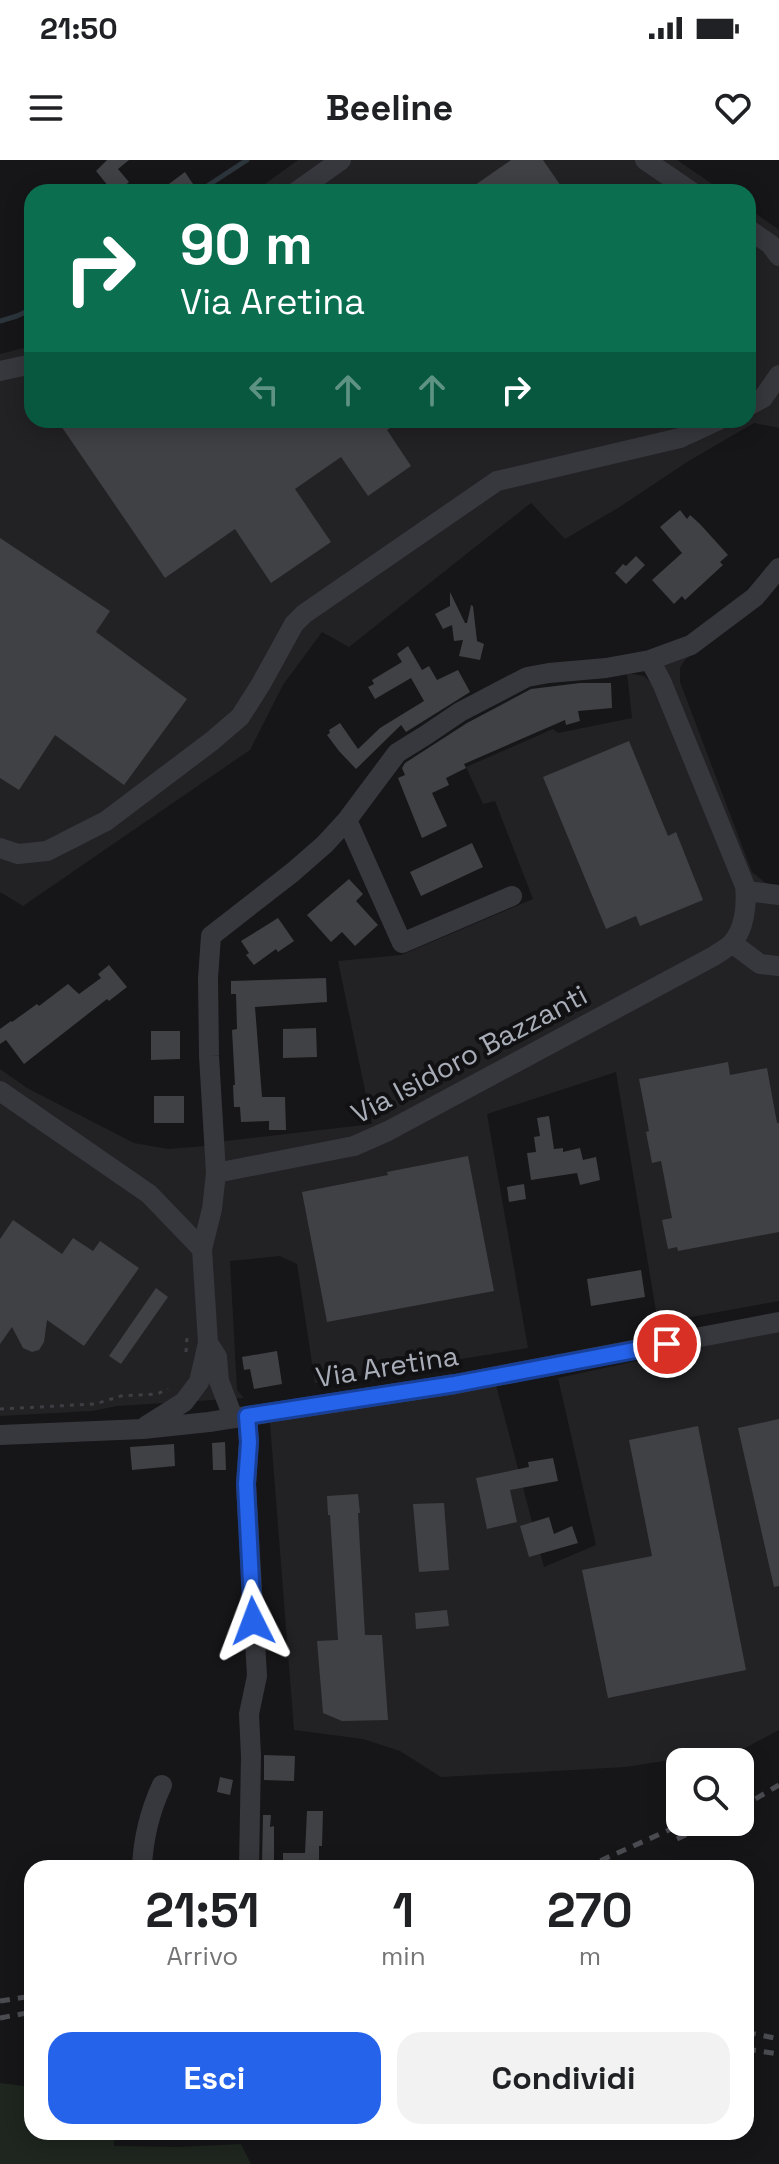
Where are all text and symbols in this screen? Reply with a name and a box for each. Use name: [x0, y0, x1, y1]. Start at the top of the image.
text: 21:50: [40, 9, 118, 48]
text: Beeline: [326, 85, 453, 131]
icon: menu: [24, 86, 68, 130]
icon: heart: [711, 86, 755, 130]
text: 90 m: [180, 209, 313, 280]
icon: right: [48, 216, 152, 320]
text: Via Aretina: [180, 279, 365, 325]
icon: left: [242, 368, 286, 412]
icon: ahead: [326, 368, 370, 412]
icon: ahead: [410, 368, 454, 412]
icon: right: [494, 368, 538, 412]
street label: Via Isidoro Bazzanti: [345, 977, 593, 1131]
pin: [633, 1310, 701, 1378]
icon: arrive: [645, 1322, 689, 1366]
street label: Via Aretina: [313, 1337, 461, 1395]
position arrow: [211, 1579, 295, 1663]
map controls: [666, 1748, 754, 1836]
button: search: [666, 1748, 754, 1836]
text: 21:51: [145, 1880, 260, 1941]
text: 1: [392, 1880, 414, 1941]
text: 270: [547, 1880, 633, 1941]
text: Arrivo: [167, 1939, 238, 1973]
text: min: [381, 1939, 426, 1973]
text: m: [579, 1939, 601, 1973]
button: Esci: [48, 2032, 381, 2124]
button: Condividi: [397, 2032, 730, 2124]

